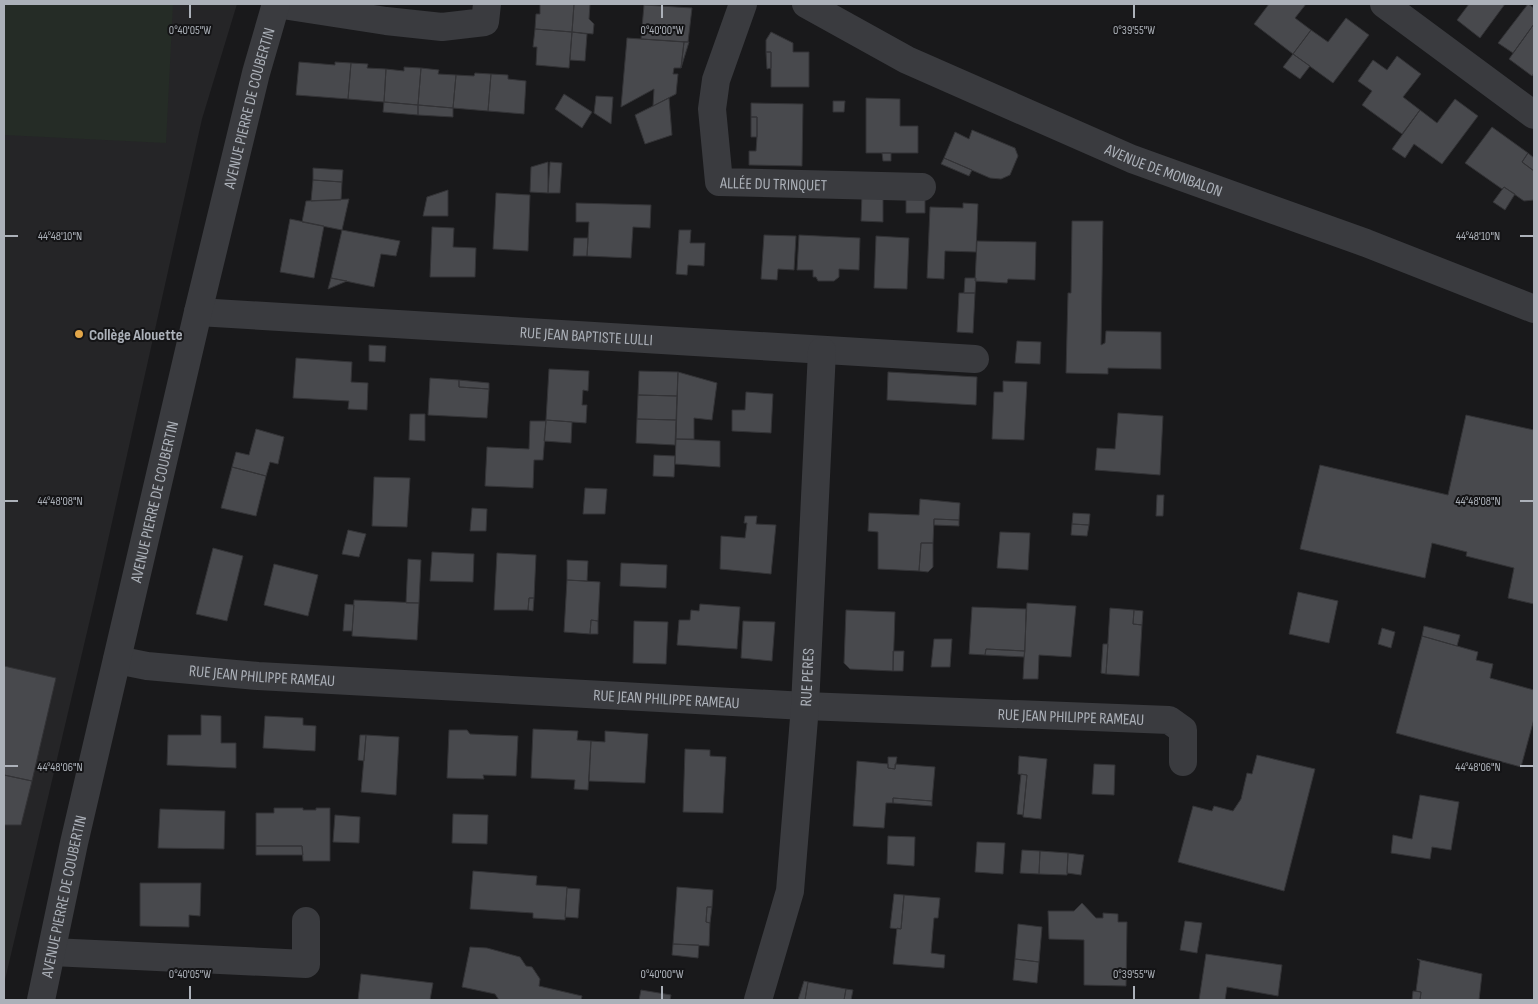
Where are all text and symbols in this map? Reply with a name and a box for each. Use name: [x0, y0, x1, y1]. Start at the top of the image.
text: 0°40'05"W: [169, 23, 211, 38]
text: 0°40'00"W: [641, 23, 684, 38]
text: 0°39'55"W: [1113, 23, 1155, 38]
street label: AVENUE PIERRE DE COUBERTIN: [220, 26, 280, 192]
street label: AVENUE DE MONBALON: [1101, 140, 1225, 202]
street label: ALLÉE DU TRINQUET: [719, 174, 828, 196]
text: 44°48'10"N: [38, 229, 82, 244]
text: 44°48'10"N: [1456, 229, 1500, 244]
street label: RUE JEAN BAPTISTE LULLI: [519, 323, 653, 350]
place label: Collège Alouette: [89, 326, 183, 345]
marker: Collège Alouette: [73, 328, 85, 340]
street label: AVENUE PIERRE DE COUBERTIN: [127, 419, 183, 586]
text: 44°48'08"N: [37, 494, 83, 509]
text: 44°48'08"N: [1455, 494, 1501, 509]
street label: RUE PERES: [797, 647, 819, 707]
street label: RUE JEAN PHILIPPE RAMEAU: [188, 662, 335, 691]
street label: RUE JEAN PHILIPPE RAMEAU: [593, 686, 740, 713]
street label: RUE JEAN PHILIPPE RAMEAU: [997, 705, 1144, 730]
text: 44°48'06"N: [37, 760, 83, 775]
text: 44°48'06"N: [1455, 760, 1501, 775]
street label: AVENUE PIERRE DE COUBERTIN: [38, 814, 91, 980]
text: 0°40'05"W: [169, 967, 211, 982]
text: 0°40'00"W: [641, 967, 684, 982]
text: 0°39'55"W: [1113, 967, 1155, 982]

